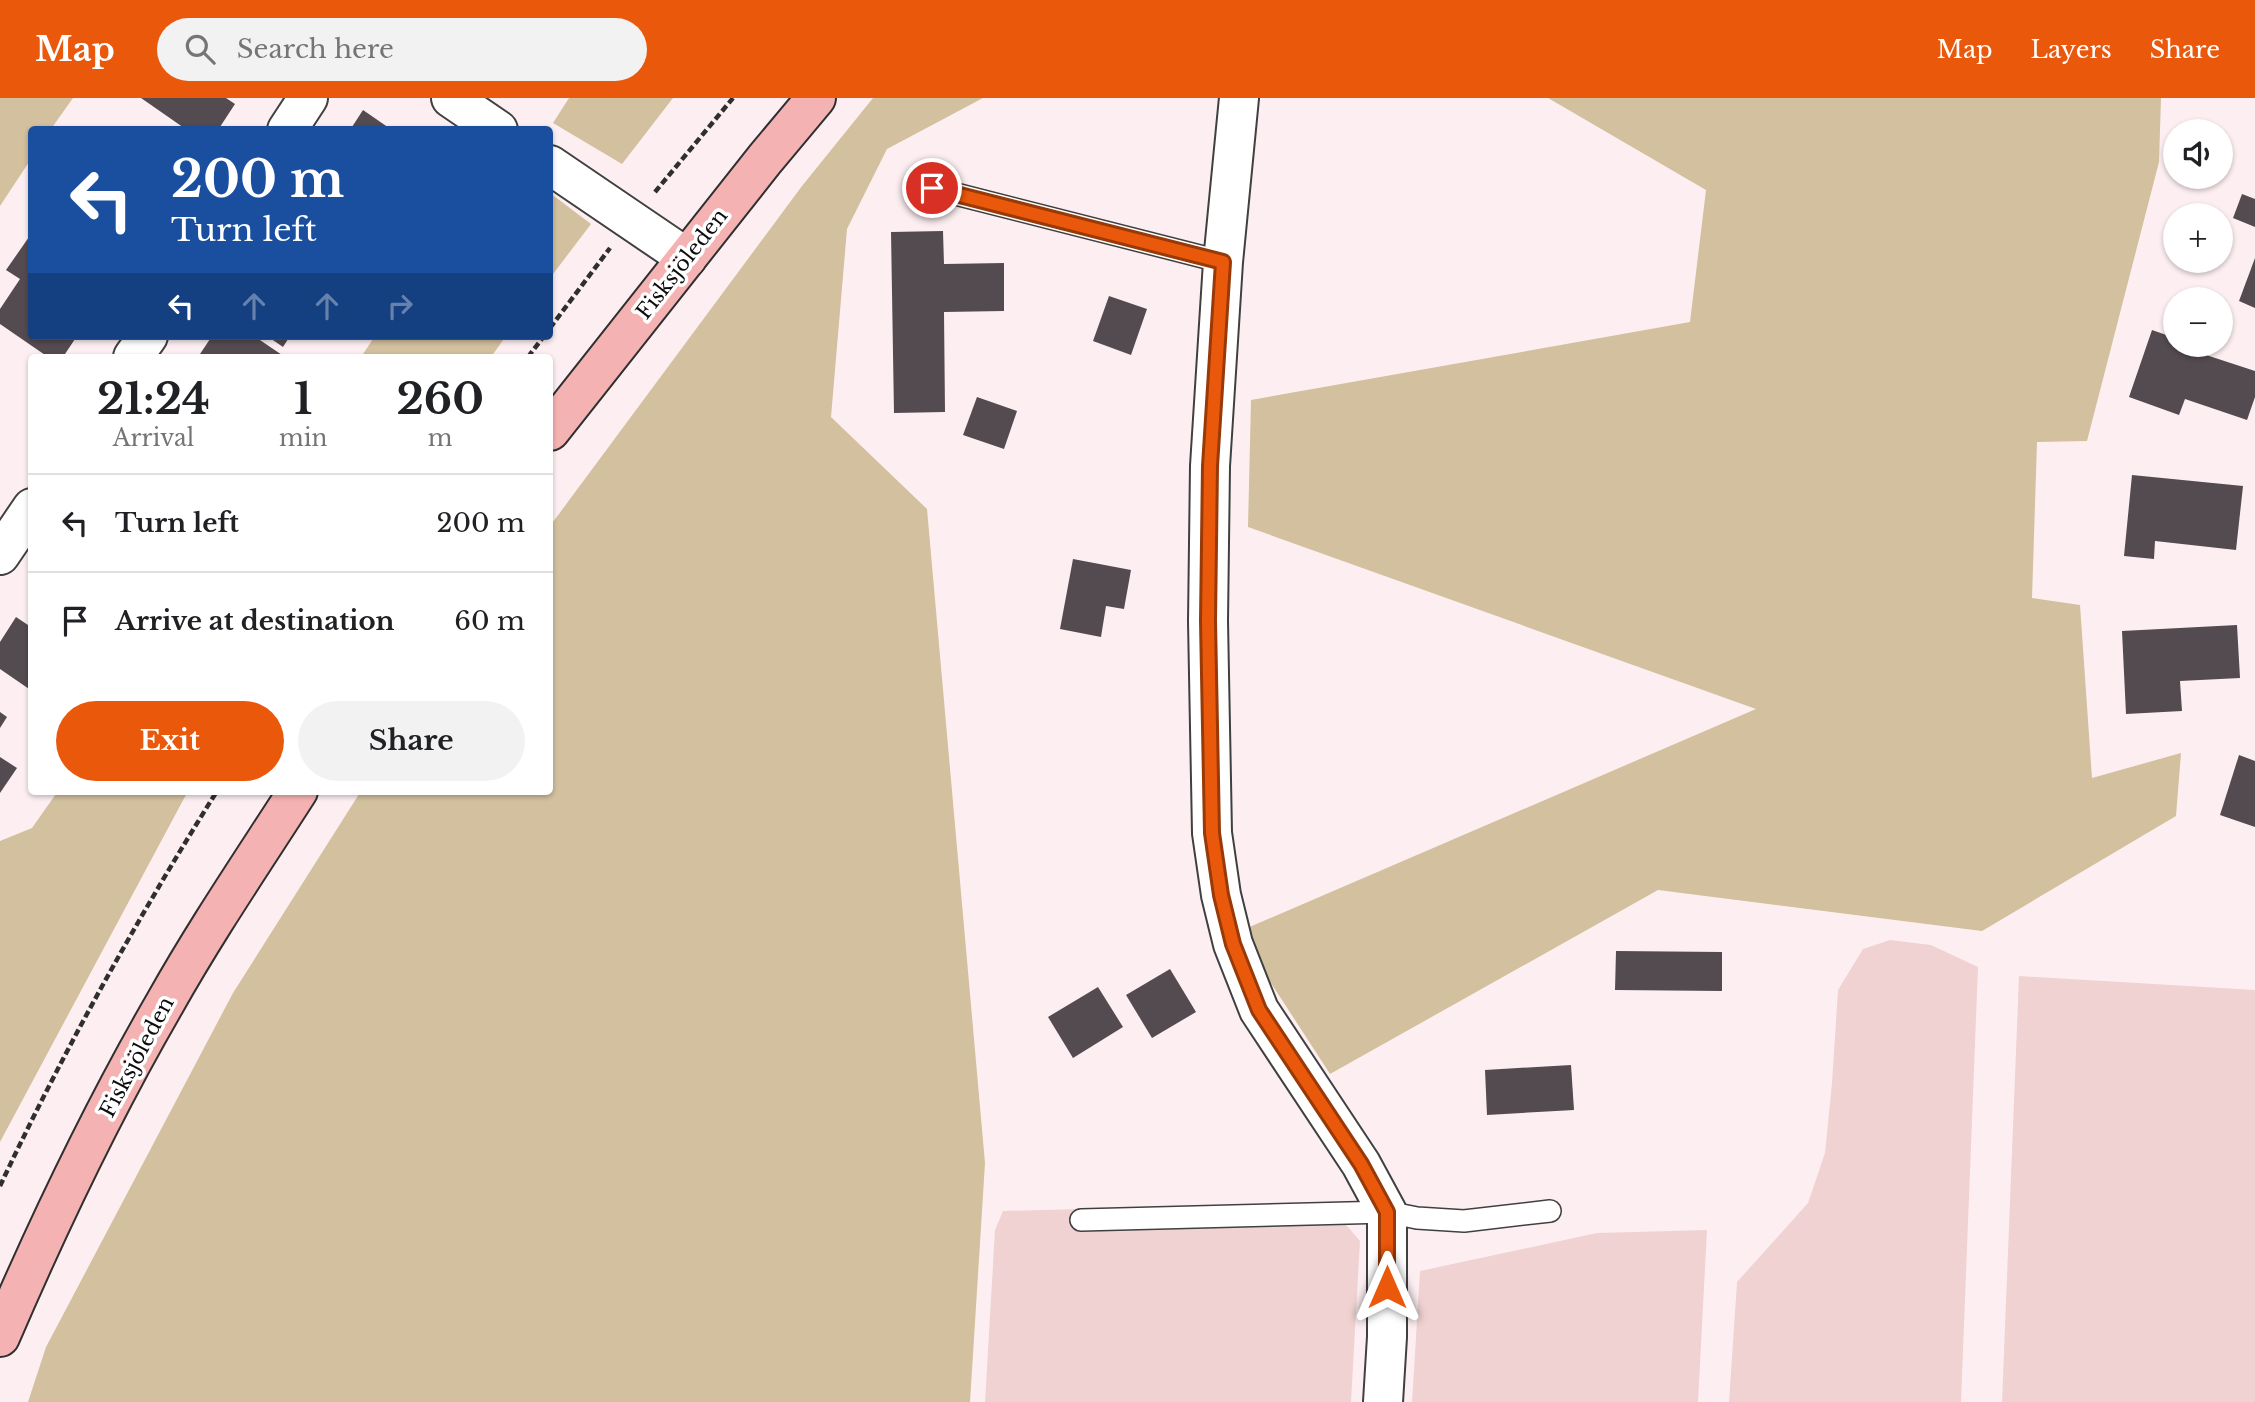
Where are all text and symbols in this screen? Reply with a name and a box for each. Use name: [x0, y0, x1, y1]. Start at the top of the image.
search box: [157, 18, 647, 81]
text: Map: [35, 29, 115, 70]
icon: search: [181, 30, 219, 68]
text: Search here: [237, 33, 394, 65]
text: Map: [1937, 35, 1993, 64]
text: Layers: [2031, 35, 2112, 64]
text: Share: [2150, 35, 2220, 64]
map controls: [2163, 119, 2233, 357]
button: sound: [2163, 119, 2233, 189]
text: 200 m: [171, 149, 344, 210]
icon: left: [56, 154, 147, 245]
pin: [902, 158, 962, 218]
icon: arrive: [913, 169, 951, 207]
button: +: [2163, 203, 2233, 273]
street label: Fisksjöleden: [631, 204, 733, 324]
text: Turn left: [171, 210, 317, 250]
icon: left: [162, 287, 200, 325]
icon: ahead: [235, 287, 273, 325]
icon: ahead: [308, 287, 346, 325]
icon: right: [381, 287, 419, 325]
button: −: [2163, 287, 2233, 357]
text: 21:24: [97, 373, 210, 425]
text: 1: [294, 373, 312, 425]
text: 260: [397, 373, 484, 425]
text: Arrival: [113, 424, 194, 452]
text: min: [279, 424, 327, 452]
text: m: [428, 424, 453, 452]
icon: left: [56, 504, 94, 542]
text: Turn left: [115, 507, 239, 539]
text: 200 m: [436, 507, 525, 539]
icon: arrive: [56, 602, 94, 640]
text: Arrive at destination: [115, 605, 395, 637]
text: 60 m: [454, 605, 525, 637]
button: Exit: [56, 701, 284, 781]
button: Share: [298, 701, 525, 781]
street label: Fisksjöleden: [94, 992, 180, 1122]
position arrow: [1350, 1250, 1424, 1324]

